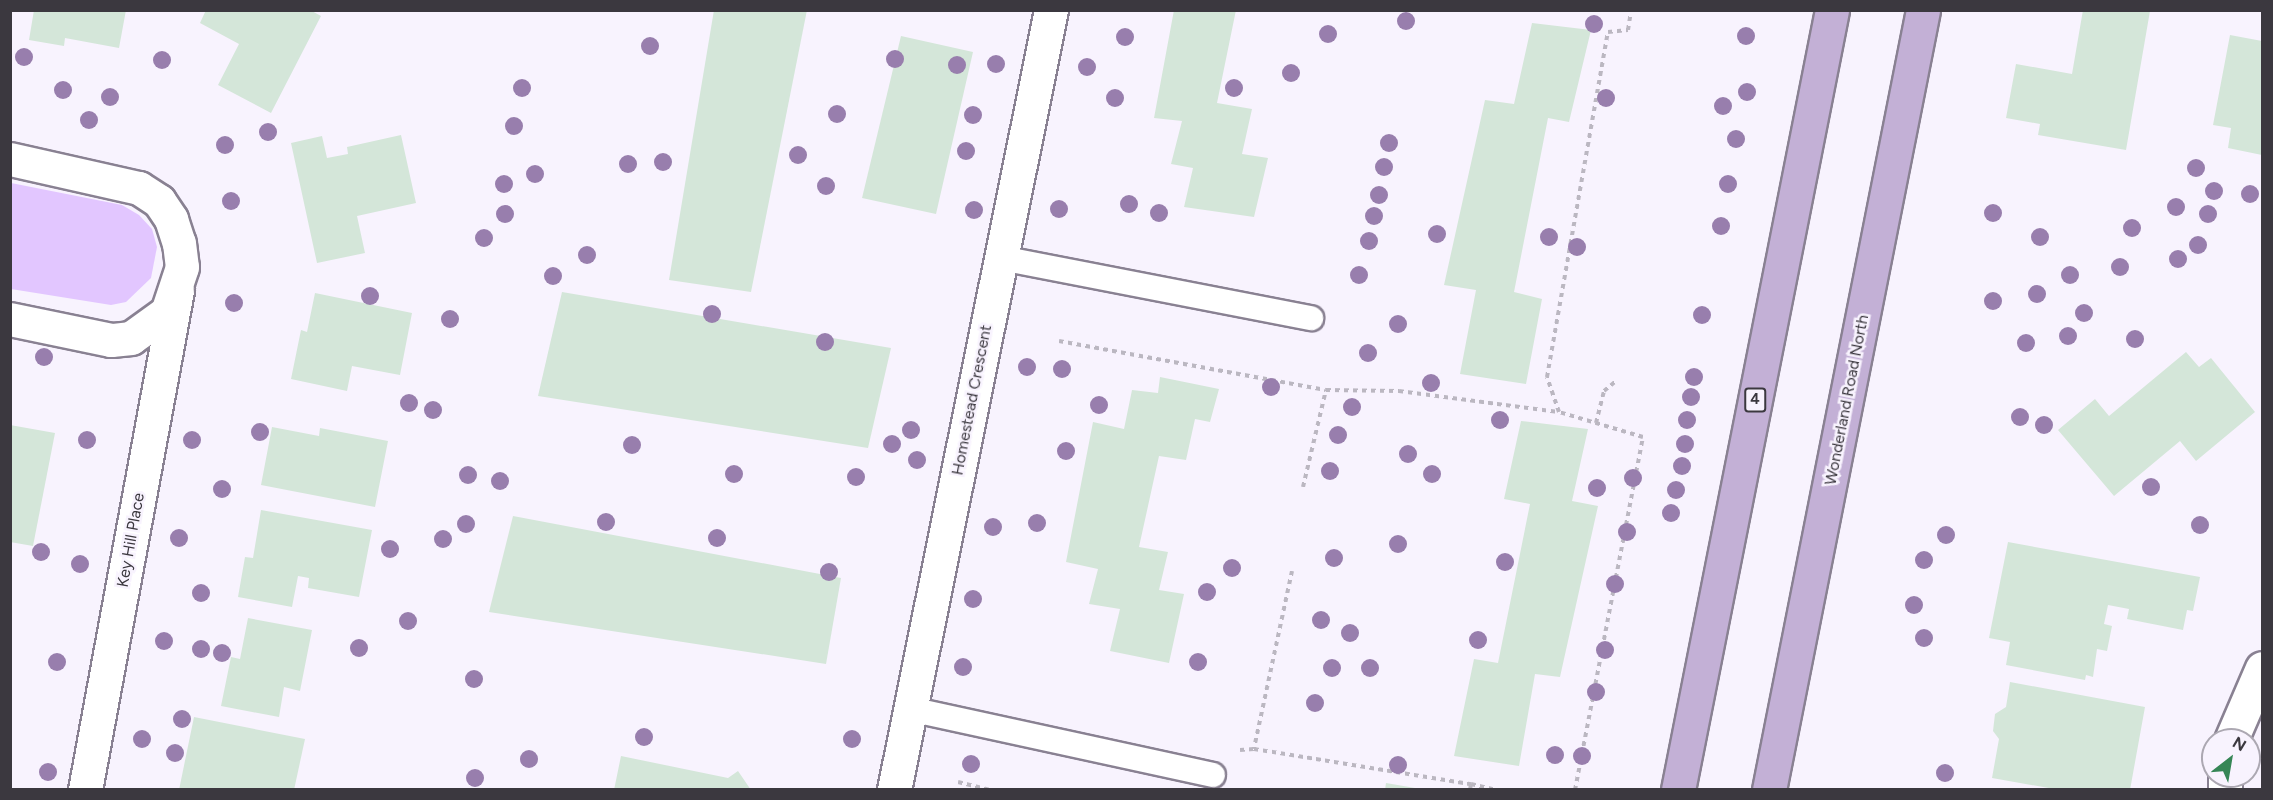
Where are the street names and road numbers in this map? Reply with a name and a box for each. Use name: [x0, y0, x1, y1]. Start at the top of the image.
street label: Wonderland Road North: [1821, 313, 1873, 487]
street label: Homestead Crescent: [948, 323, 996, 477]
road number: 4: [1743, 388, 1767, 412]
street label: Key Hill Place: [113, 491, 149, 589]

